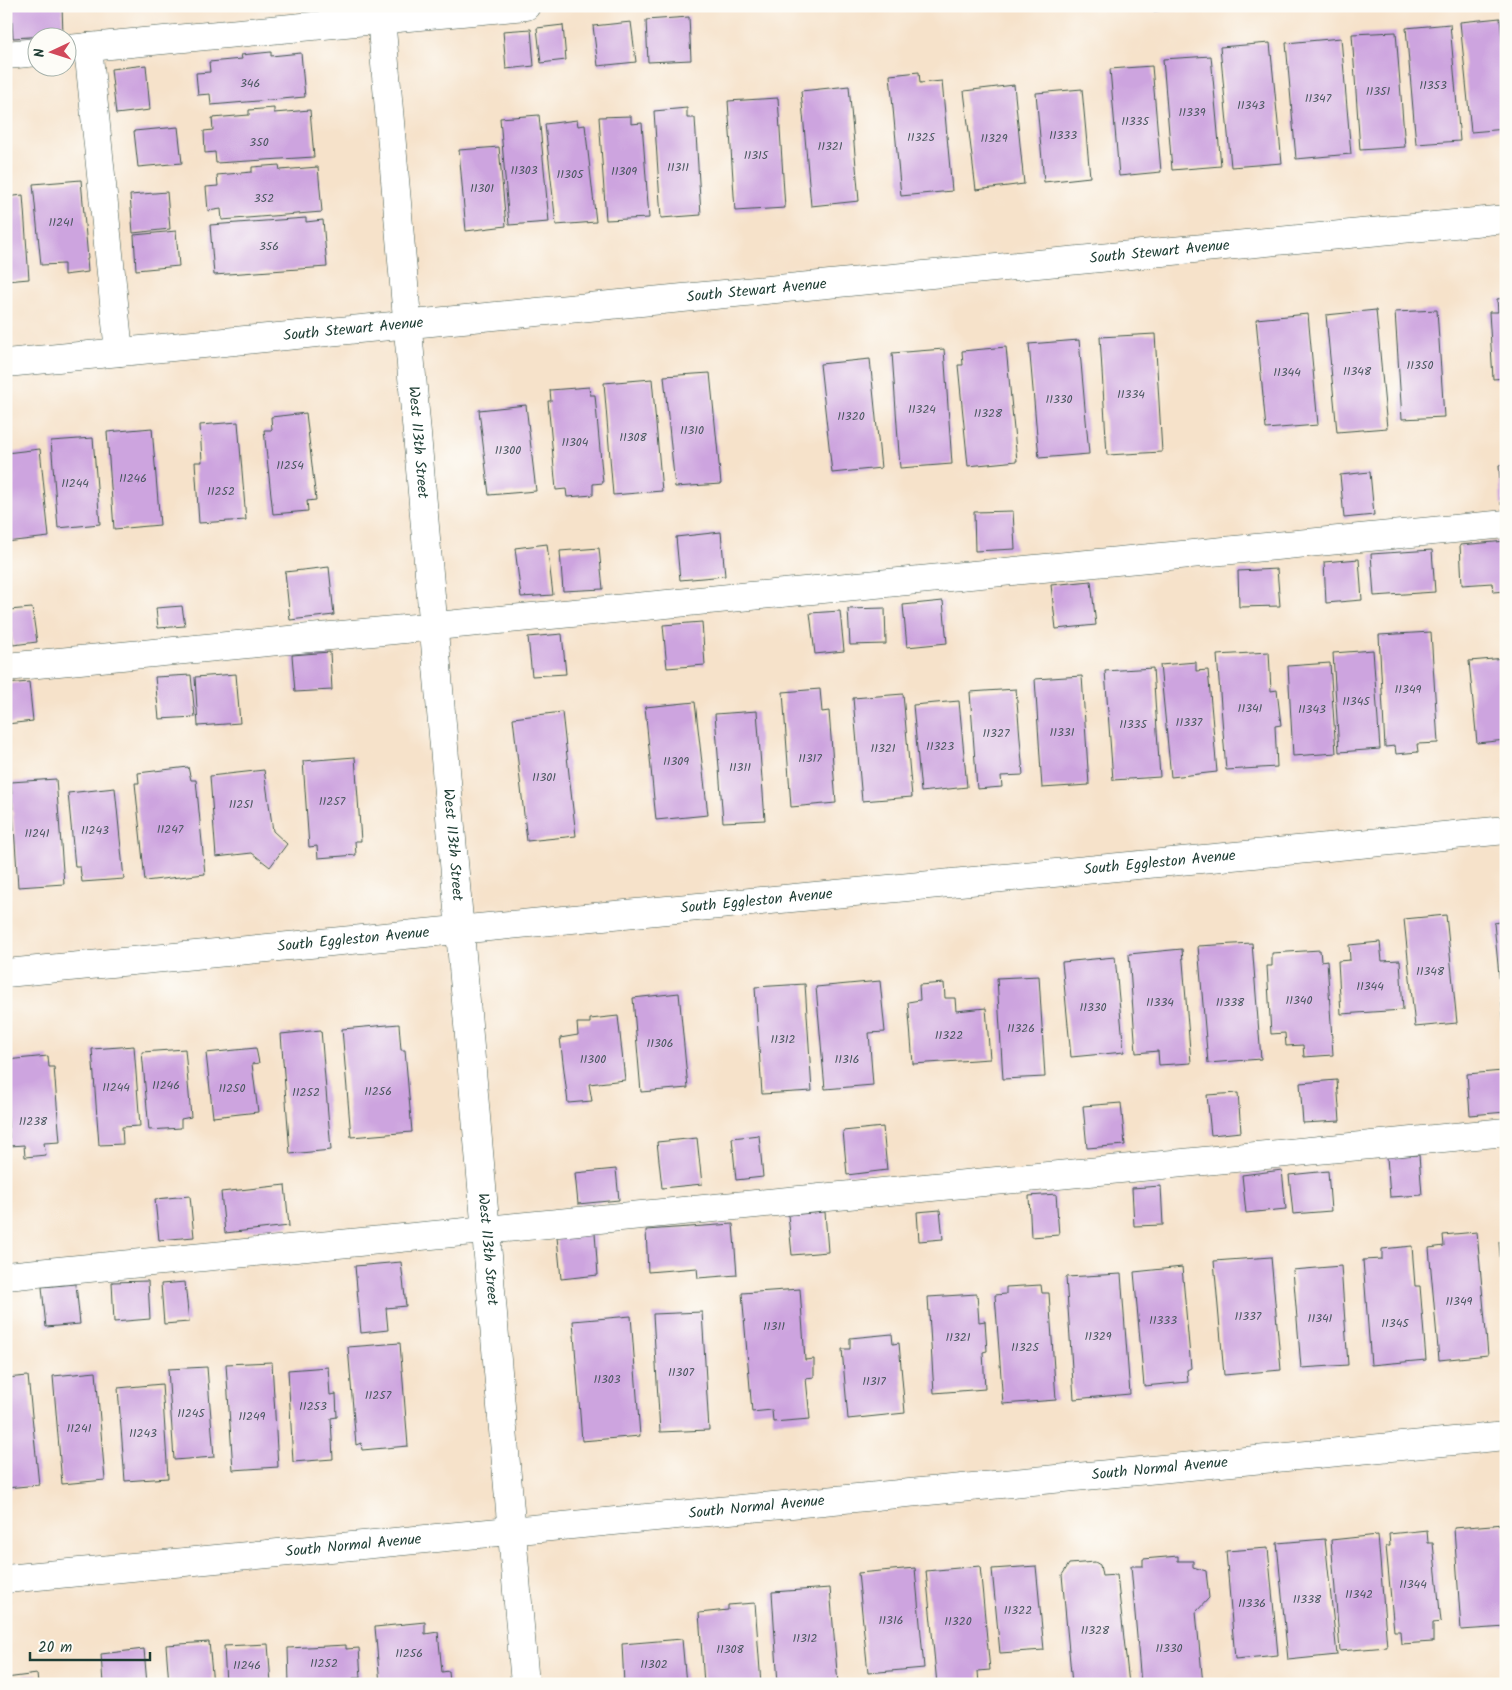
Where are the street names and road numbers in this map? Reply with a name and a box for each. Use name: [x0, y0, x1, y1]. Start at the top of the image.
street label: South Stewart Avenue: [1089, 234, 1231, 271]
street label: South Stewart Avenue: [685, 272, 828, 310]
street label: South Stewart Avenue: [282, 311, 425, 348]
street label: West 113th Street: [401, 385, 435, 500]
street label: West 113th Street: [436, 788, 469, 902]
street label: South Eggleston Avenue: [1083, 844, 1237, 882]
street label: South Eggleston Avenue: [679, 882, 834, 921]
street label: South Eggleston Avenue: [276, 921, 431, 959]
street label: West 113th Street: [471, 1192, 504, 1307]
street label: South Normal Avenue: [1091, 1451, 1229, 1487]
street label: South Normal Avenue: [687, 1489, 826, 1526]
street label: South Normal Avenue: [284, 1527, 423, 1564]

